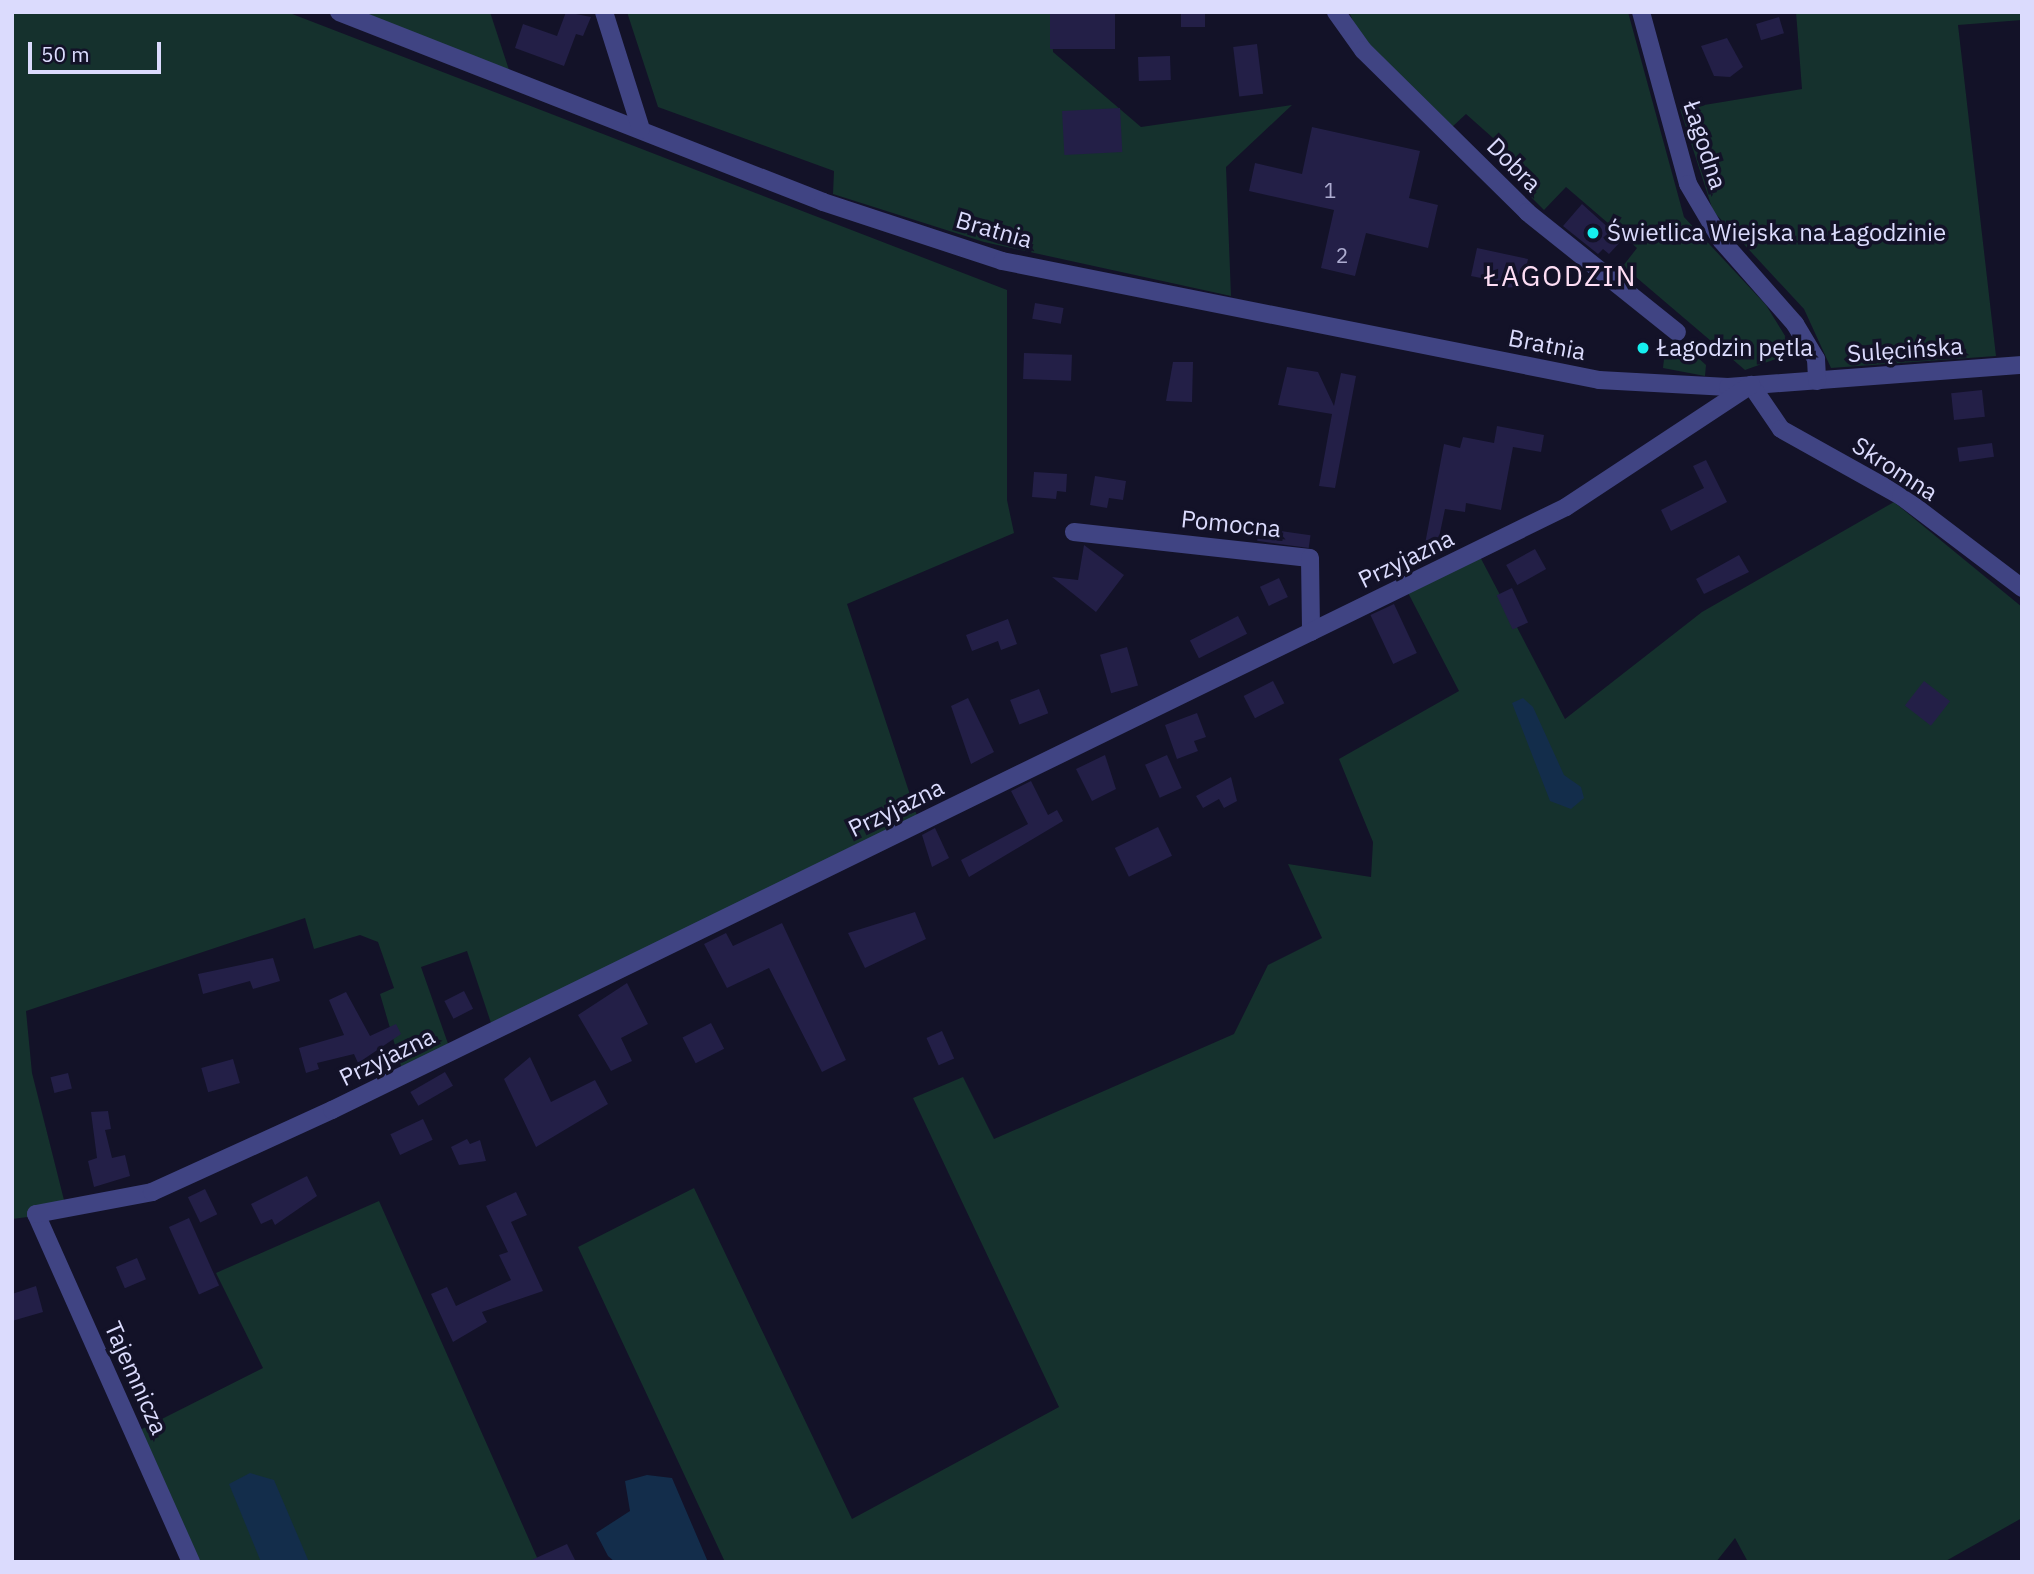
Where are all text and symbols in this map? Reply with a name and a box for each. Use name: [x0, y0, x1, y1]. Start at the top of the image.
scale bar: [32, 28, 164, 72]
text: 50 m: [41, 40, 90, 68]
street label: Łagodna: [1677, 97, 1733, 193]
street label: Dobra: [1481, 132, 1547, 198]
house number: 1: [1324, 177, 1336, 203]
street label: Bratnia: [953, 205, 1035, 255]
place label: Świetlica Wiejska na Łagodzinie: [1607, 219, 1946, 247]
marker: Świetlica Wiejska na Łagodzinie: [1585, 225, 1601, 241]
house number: 2: [1336, 242, 1348, 268]
district label: ŁAGODZIN: [1485, 259, 1637, 293]
street label: Bratnia: [1506, 323, 1588, 367]
street label: Sulęcińska: [1846, 332, 1964, 368]
place label: Łagodzin pętla: [1657, 334, 1813, 362]
marker: Łagodzin pętla: [1635, 340, 1651, 356]
street label: Skromna: [1847, 431, 1943, 507]
street label: Pomocna: [1180, 504, 1282, 544]
street label: Przyjazna: [1354, 524, 1458, 594]
street label: Przyjazna: [844, 773, 948, 843]
street label: Przyjazna: [335, 1022, 439, 1092]
street label: Tajemnicza: [98, 1317, 174, 1439]

